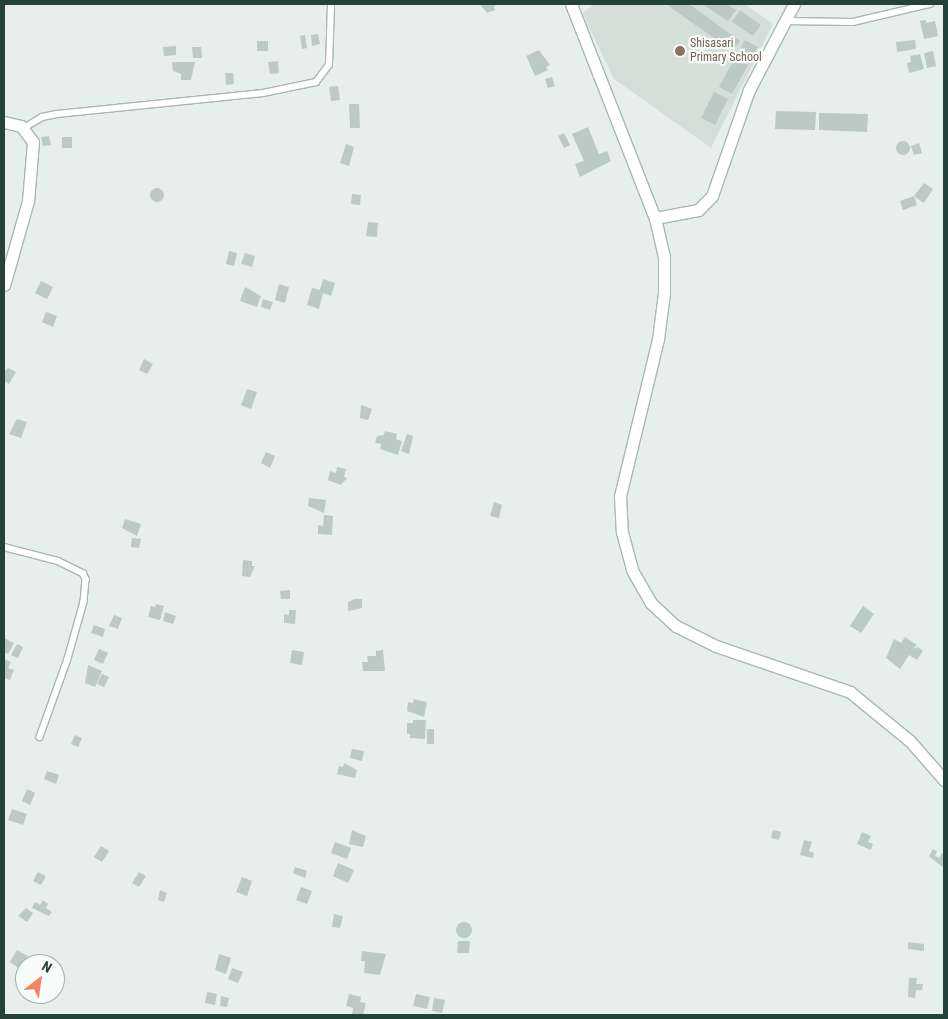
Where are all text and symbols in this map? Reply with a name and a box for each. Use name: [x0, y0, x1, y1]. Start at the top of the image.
place label: Shisasari Primary School: [690, 37, 762, 65]
marker: Shisasari Primary School: [674, 45, 686, 57]
north arrow: [15, 954, 65, 1004]
text: N: [39, 958, 55, 976]

